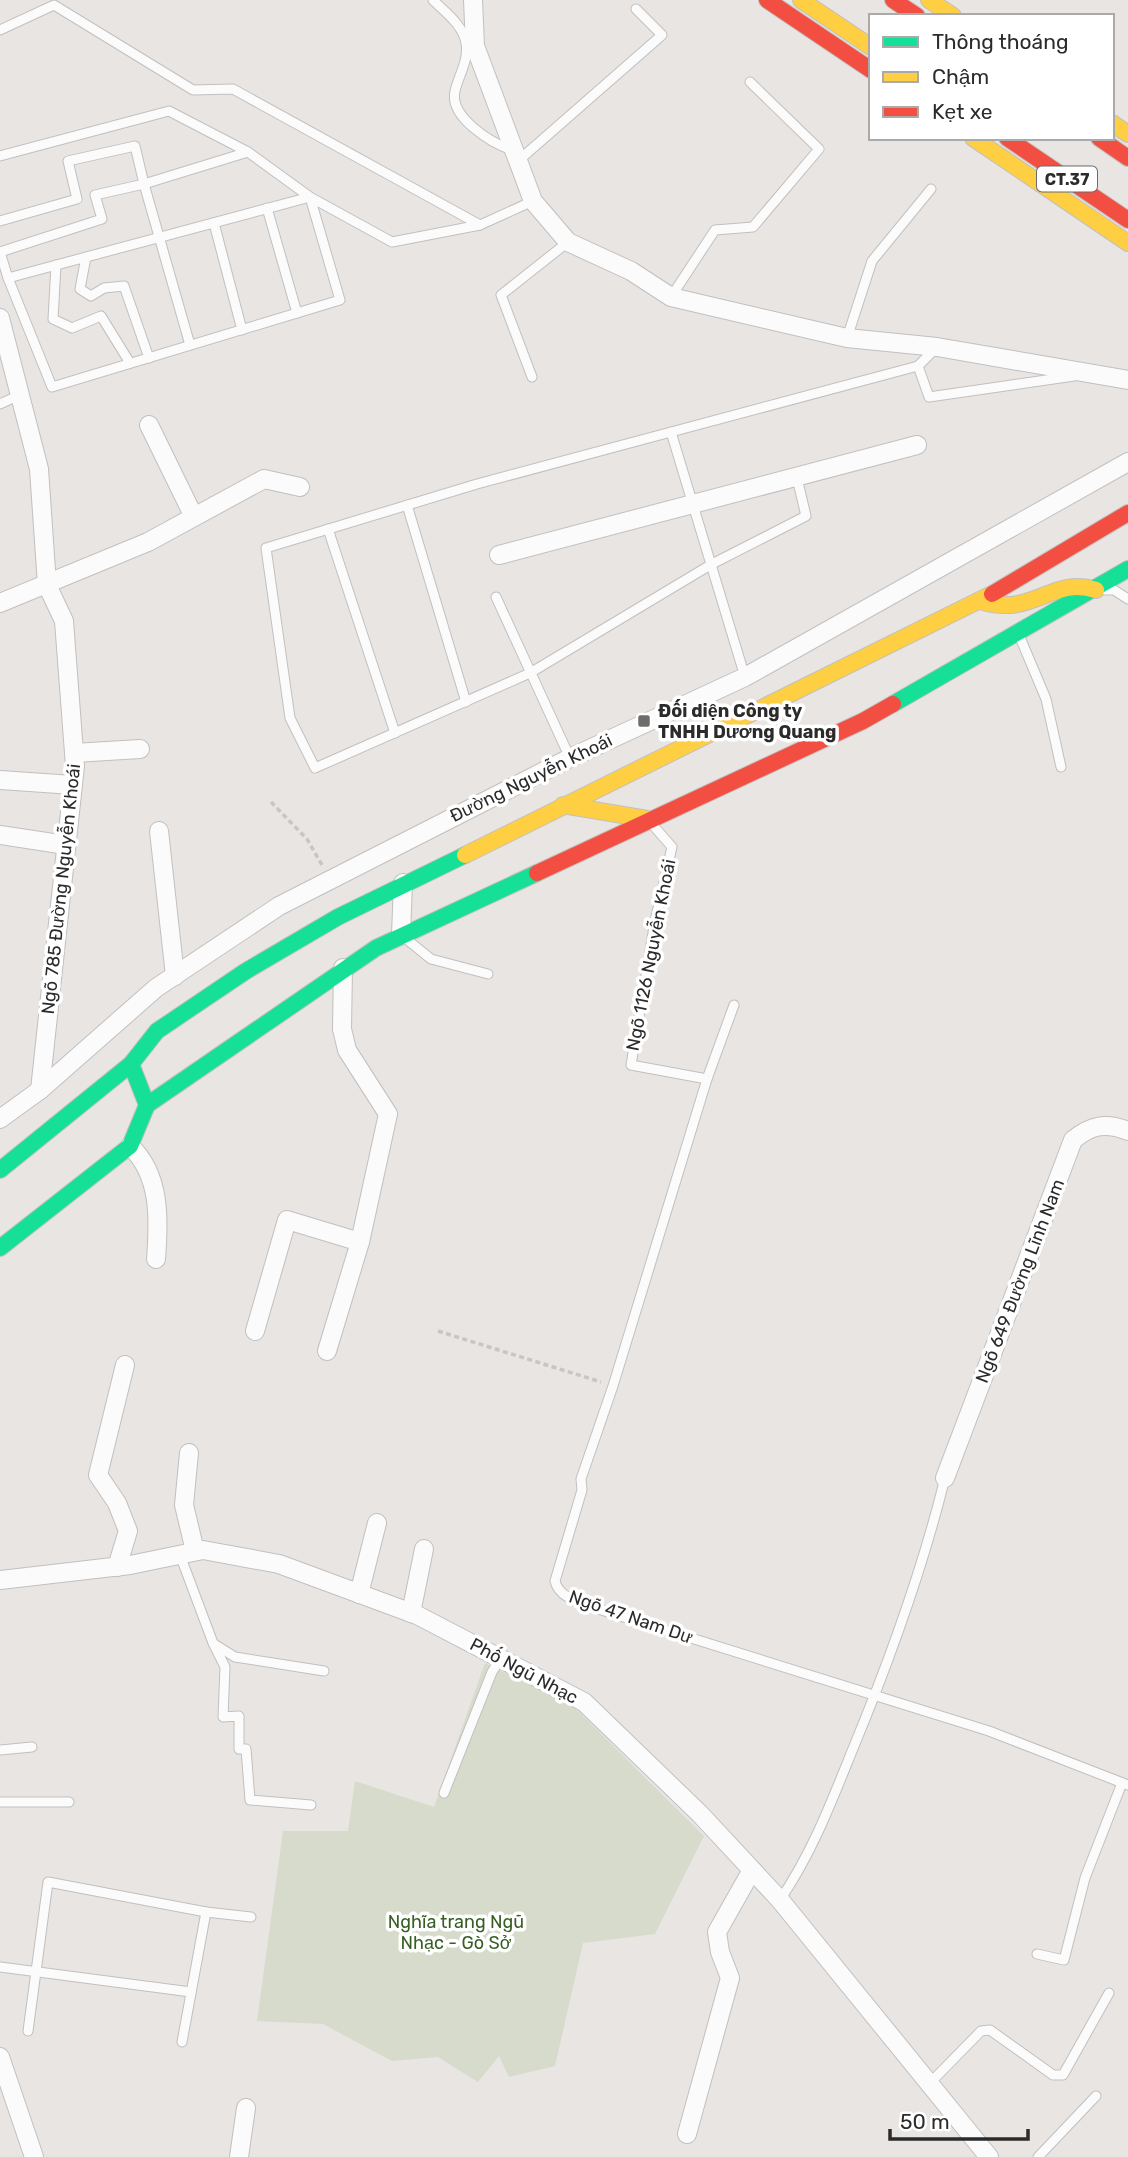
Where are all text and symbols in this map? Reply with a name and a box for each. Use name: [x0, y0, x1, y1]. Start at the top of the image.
legend: [869, 14, 1114, 140]
text: Thông thoáng: [932, 29, 1068, 54]
text: Chậm: [932, 64, 989, 89]
text: Kẹt xe: [932, 99, 992, 124]
road number: CT.37: [1037, 167, 1097, 192]
place label: Đối diện Công ty TNHH Dương Quang: [658, 699, 836, 743]
marker: Đối diện Công ty TNHH Dương Quang: [636, 713, 652, 729]
street label: Đường Nguyễn Khoái: [446, 728, 616, 827]
street label: Ngõ 785 Đường Nguyễn Khoái: [36, 763, 85, 1015]
street label: Ngõ 1126 Nguyễn Khoái: [621, 857, 680, 1053]
street label: Ngõ 649 Đường Lĩnh Nam: [971, 1176, 1069, 1386]
street label: Ngõ 47 Nam Dư: [566, 1585, 696, 1649]
street label: Phố Ngũ Nhạc: [466, 1633, 582, 1709]
park label: Nghĩa trang Ngũ Nhạc - Gò Sở: [388, 1911, 524, 1954]
scale bar: [890, 2098, 1028, 2142]
text: 50 m: [900, 2109, 950, 2134]

